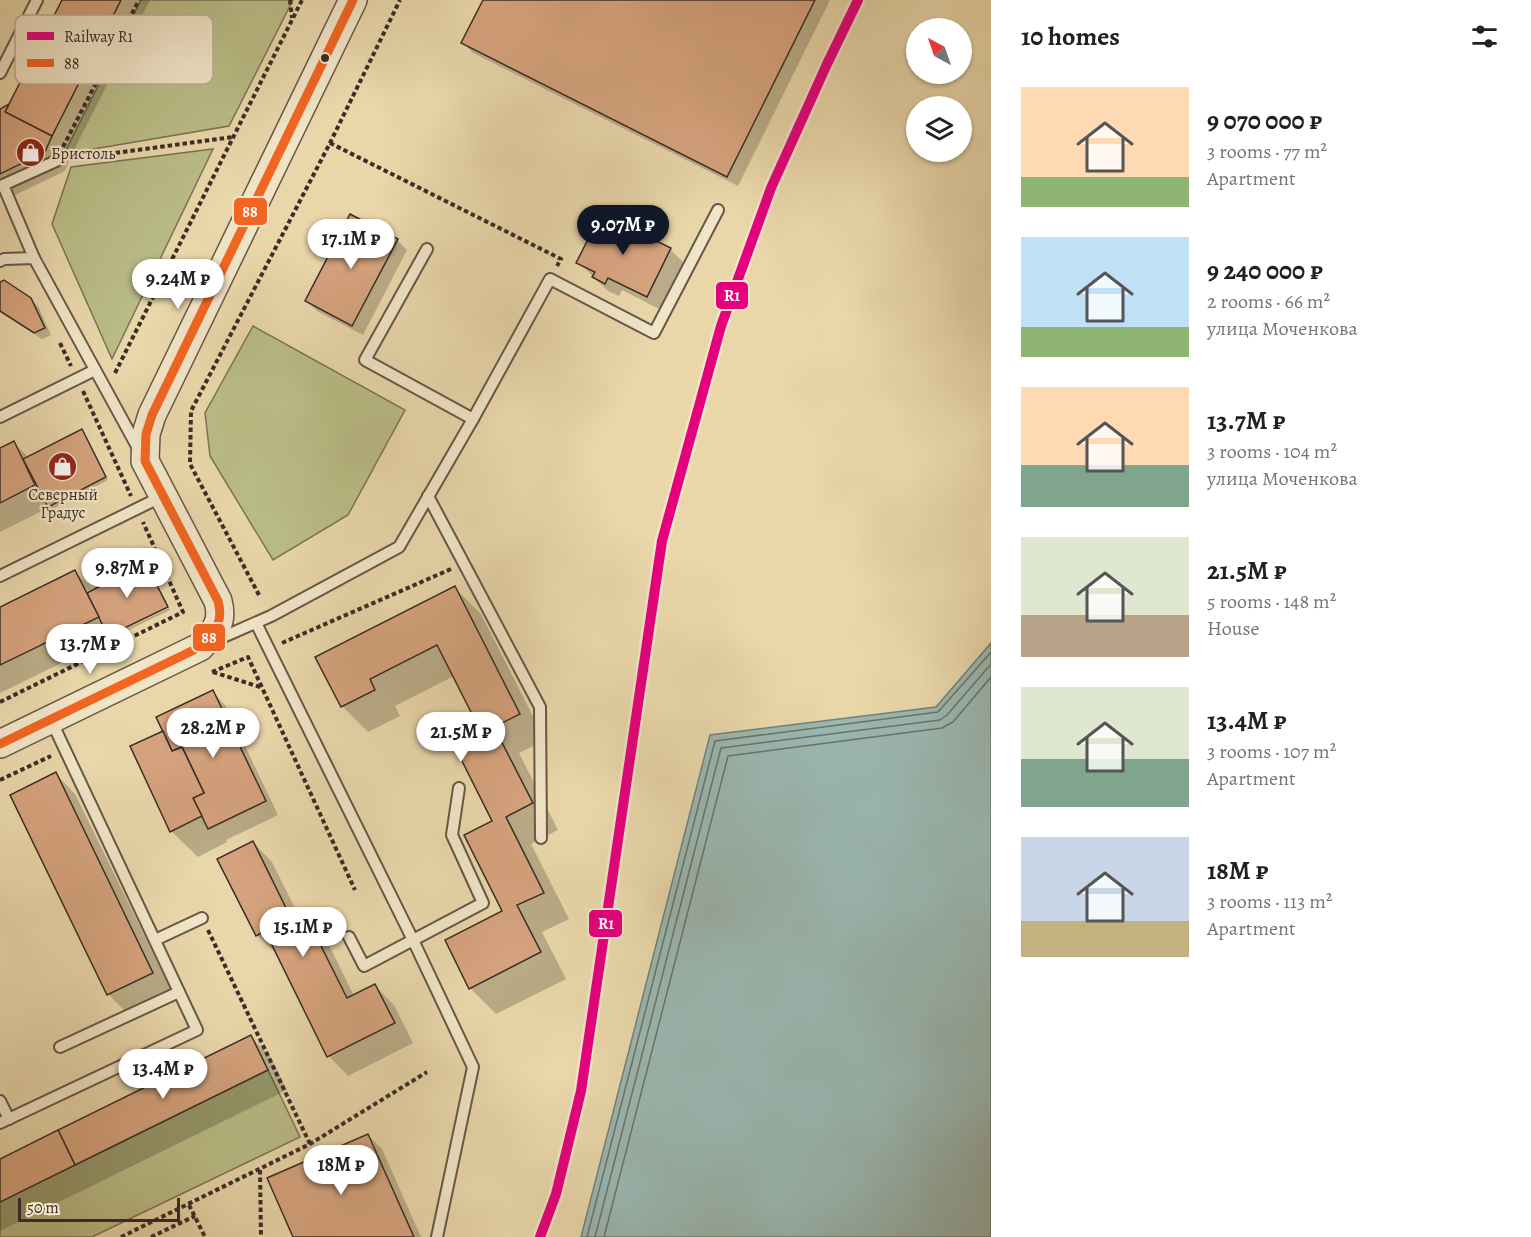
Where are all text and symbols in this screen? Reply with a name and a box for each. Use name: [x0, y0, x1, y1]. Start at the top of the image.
legend: [15, 15, 213, 84]
north arrow: [906, 18, 972, 84]
map controls: [906, 18, 972, 162]
text: 10 homes: [1021, 19, 1120, 54]
icon: filters: [1468, 20, 1501, 53]
text: Railway R1: [64, 26, 134, 48]
unlabelled marker: [319, 52, 331, 64]
text: 88: [64, 53, 80, 75]
button: layers: [906, 96, 972, 162]
text: 9 070 000 ₽: [1207, 103, 1322, 138]
icon: home: [1069, 111, 1141, 183]
shop icon: Бристоль: [14, 137, 46, 169]
text: 3 rooms · 77 m²: [1207, 138, 1327, 165]
place label: Бристоль: [51, 143, 115, 165]
text: Apartment: [1207, 165, 1296, 192]
line badge: 88: [233, 197, 268, 226]
text: 88: [242, 201, 258, 223]
pin: 9.07M ₽: [568, 205, 678, 256]
text: 9.07M ₽: [591, 211, 655, 238]
pin: 17.1M ₽: [296, 219, 406, 270]
text: 17.1M ₽: [322, 225, 380, 252]
text: 9 240 000 ₽: [1207, 253, 1323, 288]
pin: 9.24M ₽: [123, 259, 233, 310]
icon: home: [1069, 261, 1141, 333]
text: 9.24M ₽: [146, 265, 210, 292]
line badge: R1: [715, 281, 749, 310]
text: R1: [724, 285, 740, 307]
text: 2 rooms · 66 m²: [1207, 288, 1330, 315]
text: улица Моченкова: [1207, 315, 1358, 342]
text: 13.7M ₽: [1207, 403, 1285, 438]
icon: home: [1069, 411, 1141, 483]
text: 3 rooms · 104 m²: [1207, 438, 1337, 465]
shop icon: Северный Градус: [47, 450, 79, 482]
text: улица Моченкова: [1207, 465, 1358, 492]
place label: Северный Градус: [28, 484, 98, 524]
pin: 9.87M ₽: [72, 548, 182, 599]
text: 21.5M ₽: [1207, 553, 1287, 588]
text: 9.87M ₽: [95, 554, 159, 581]
icon: home: [1069, 561, 1141, 633]
text: 5 rooms · 148 m²: [1207, 588, 1336, 615]
text: House: [1207, 615, 1259, 642]
line badge: 88: [192, 623, 226, 652]
pin: 13.7M ₽: [35, 624, 145, 675]
text: 88: [201, 627, 217, 649]
text: 13.7M ₽: [60, 630, 120, 657]
text: 13.4M ₽: [1207, 703, 1286, 738]
pin: 28.2M ₽: [158, 708, 268, 759]
icon: home: [1069, 711, 1141, 783]
pin: 21.5M ₽: [406, 712, 516, 763]
text: 28.2M ₽: [181, 714, 245, 741]
text: 21.5M ₽: [430, 718, 492, 745]
text: 3 rooms · 107 m²: [1207, 738, 1336, 765]
text: Apartment: [1207, 765, 1296, 792]
text: 18M ₽: [1207, 853, 1268, 888]
icon: home: [1069, 861, 1141, 933]
text: 3 rooms · 113 m²: [1207, 888, 1332, 915]
pin: 15.1M ₽: [248, 907, 358, 958]
line badge: R1: [588, 909, 623, 938]
text: 15.1M ₽: [274, 913, 332, 940]
text: R1: [598, 913, 614, 935]
text: Apartment: [1207, 915, 1296, 942]
pin: 13.4M ₽: [108, 1049, 218, 1100]
text: 13.4M ₽: [132, 1055, 194, 1082]
pin: 18M ₽: [299, 1145, 383, 1196]
text: 18M ₽: [317, 1151, 365, 1178]
scale bar: [18, 1195, 180, 1222]
text: 50 m: [27, 1197, 59, 1219]

